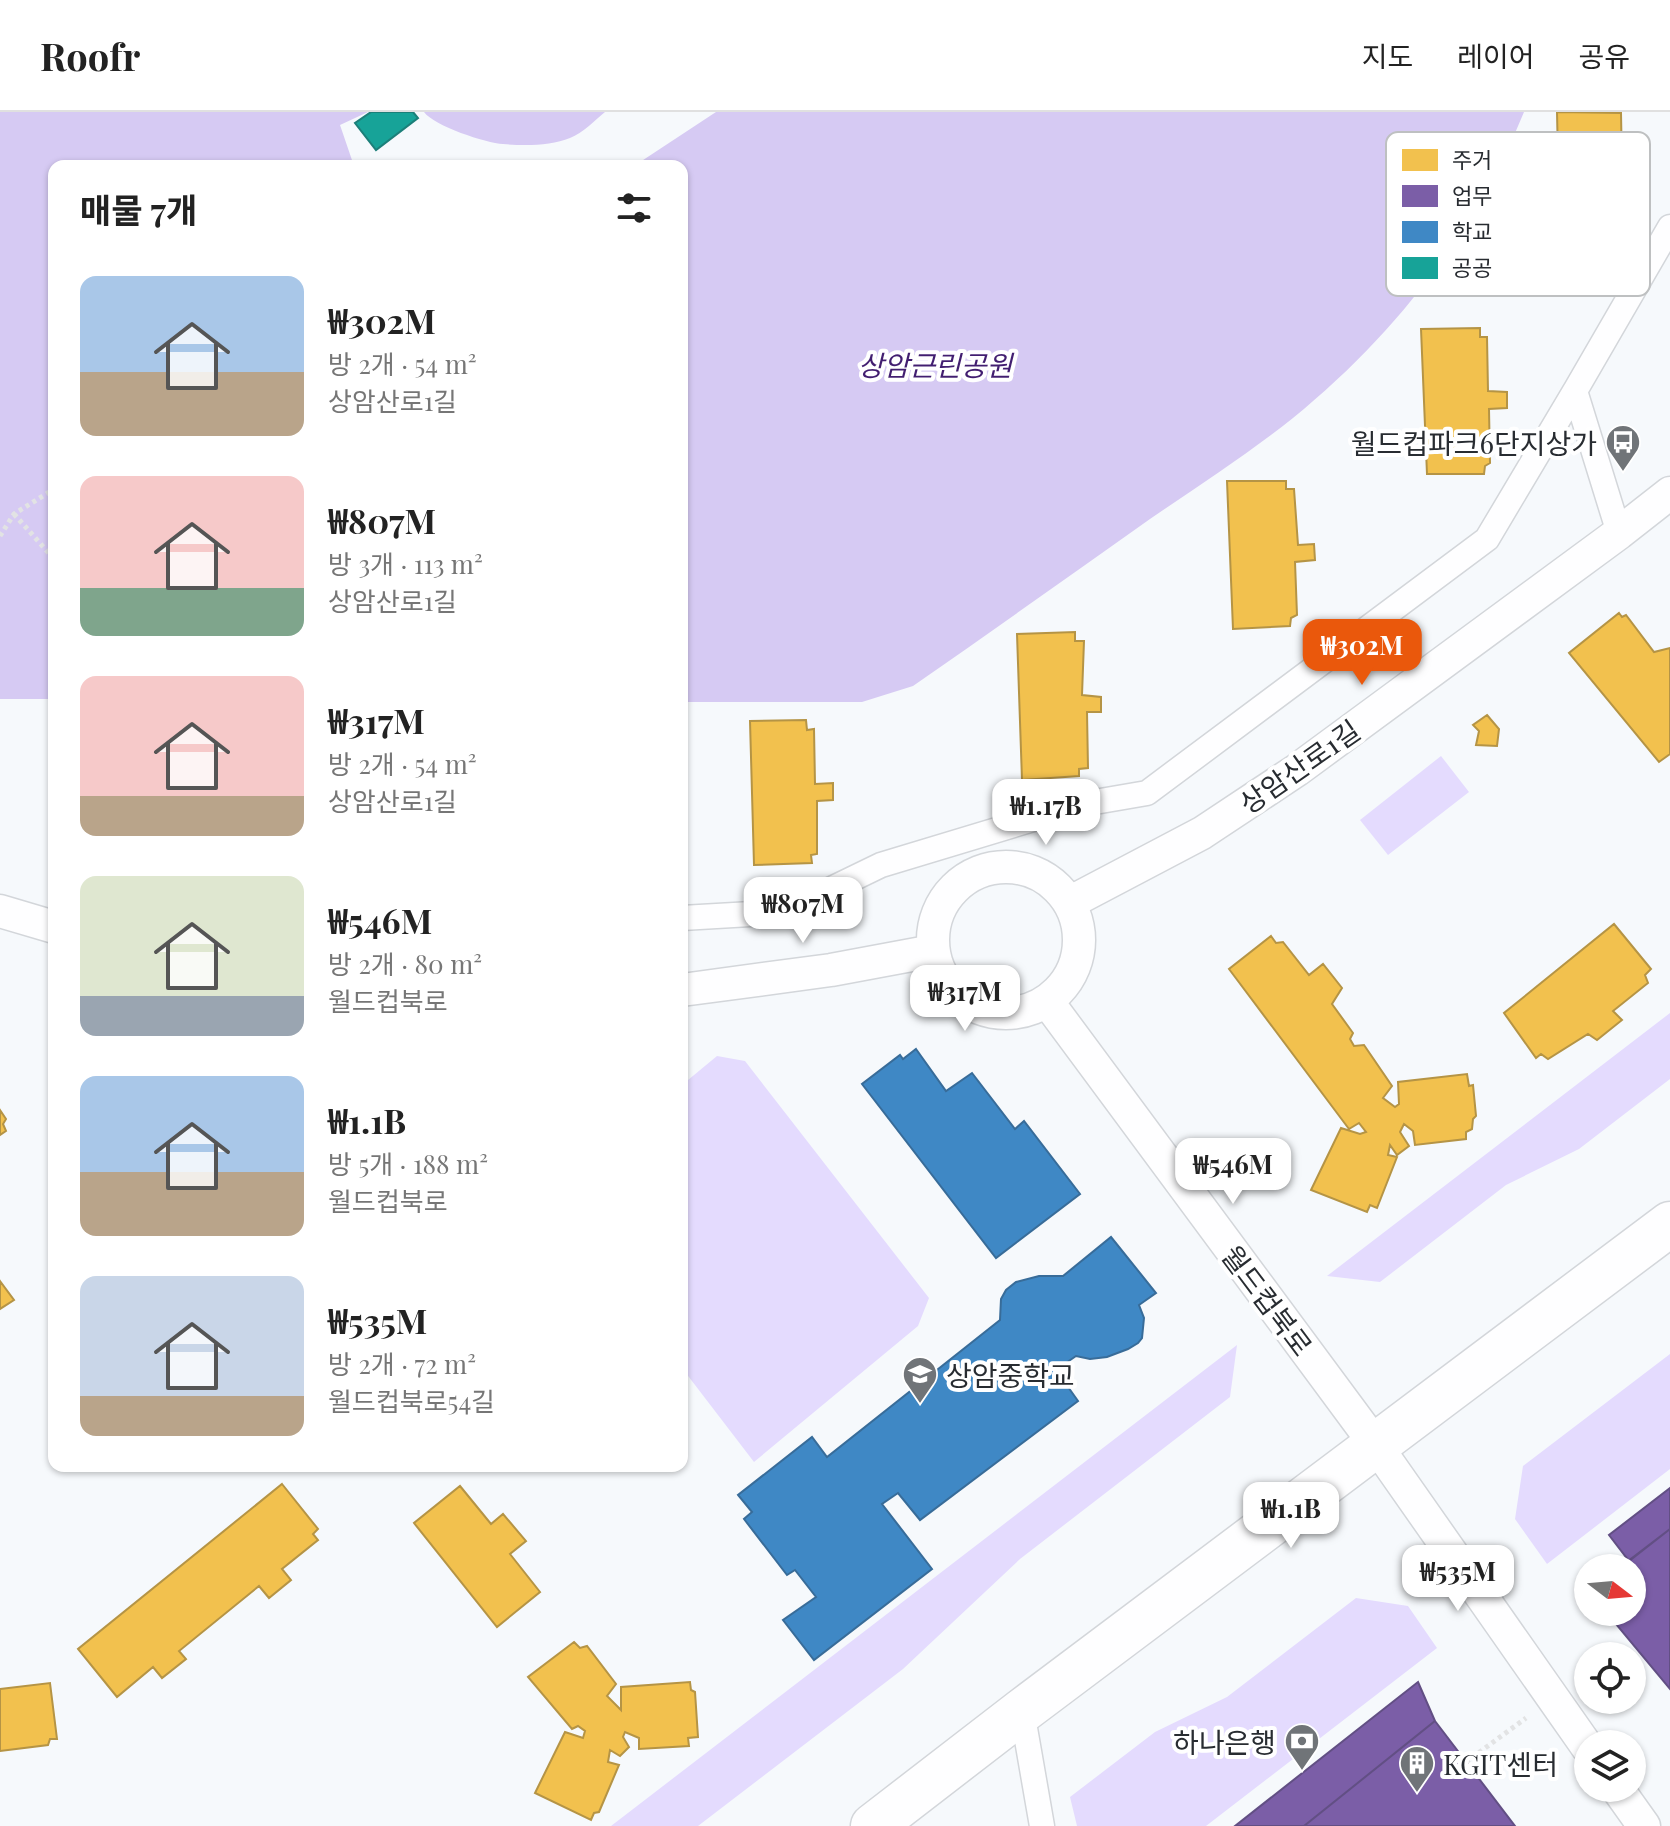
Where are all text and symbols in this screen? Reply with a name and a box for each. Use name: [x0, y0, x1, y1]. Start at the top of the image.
text: Roofr: [40, 30, 140, 81]
text: 지도: [1362, 37, 1413, 74]
text: 레이어: [1457, 37, 1534, 74]
text: 공유: [1578, 37, 1630, 74]
legend: [1386, 132, 1650, 296]
text: 주거: [1452, 144, 1492, 174]
text: 업무: [1452, 180, 1492, 210]
text: 매물 7개: [80, 186, 197, 232]
icon: filters: [612, 186, 656, 230]
text: 학교: [1452, 216, 1492, 246]
text: 공공: [1452, 252, 1492, 282]
text: ₩302M: [328, 297, 436, 343]
icon: home: [144, 308, 240, 404]
text: 방 2개 · 54 m²: [328, 346, 477, 381]
park label: 상암근린공원: [858, 346, 1015, 383]
text: 상암산로1길: [328, 383, 457, 418]
bus stop icon: 월드컵파크6단지상가: [1604, 423, 1642, 473]
place label: 월드컵파크6단지상가: [1351, 424, 1597, 461]
text: ₩807M: [328, 497, 436, 543]
icon: home: [144, 508, 240, 604]
text: 방 3개 · 113 m²: [328, 546, 483, 581]
text: 상암산로1길: [328, 583, 457, 618]
pin: ₩302M: [1306, 619, 1418, 687]
text: ₩302M: [1321, 627, 1403, 662]
text: ₩317M: [328, 697, 425, 743]
icon: home: [144, 708, 240, 804]
street label: 상암산로1길: [1231, 711, 1367, 821]
text: 방 2개 · 54 m²: [328, 746, 477, 781]
pin: ₩1.17B: [981, 779, 1111, 847]
text: 상암산로1길: [328, 783, 457, 818]
text: ₩1.17B: [1010, 787, 1082, 822]
pin: ₩807M: [747, 877, 859, 945]
text: ₩807M: [762, 885, 844, 920]
text: ₩546M: [328, 897, 432, 943]
icon: home: [144, 908, 240, 1004]
text: 방 2개 · 80 m²: [328, 946, 482, 981]
pin: ₩317M: [909, 965, 1021, 1033]
text: ₩317M: [928, 973, 1002, 1008]
text: 월드컵북로: [328, 983, 448, 1018]
text: ₩1.1B: [328, 1097, 406, 1143]
icon: home: [144, 1108, 240, 1204]
pin: ₩546M: [1177, 1138, 1289, 1206]
text: 방 5개 · 188 m²: [328, 1146, 488, 1181]
text: ₩546M: [1193, 1146, 1273, 1181]
text: 월드컵북로: [328, 1183, 448, 1218]
street label: 월드컵북로: [1214, 1237, 1322, 1363]
text: ₩535M: [328, 1297, 427, 1343]
icon: home: [144, 1308, 240, 1404]
text: 방 2개 · 72 m²: [328, 1346, 476, 1381]
school or university icon: 상암중학교: [901, 1355, 939, 1405]
place label: 상암중학교: [946, 1356, 1075, 1393]
text: 월드컵북로54길: [328, 1383, 495, 1418]
pin: ₩1.1B: [1235, 1482, 1347, 1550]
text: ₩1.1B: [1261, 1490, 1321, 1525]
pin: ₩535M: [1402, 1545, 1514, 1613]
text: ₩535M: [1420, 1553, 1496, 1588]
north arrow: [1574, 1554, 1646, 1626]
map controls: [1574, 1554, 1646, 1802]
button: locate: [1574, 1642, 1646, 1714]
bank icon: 하나은행: [1283, 1722, 1321, 1772]
place label: 하나은행: [1173, 1723, 1276, 1760]
button: layers: [1574, 1730, 1646, 1802]
building icon: KGIT센터: [1398, 1744, 1436, 1794]
place label: KGIT센터: [1443, 1745, 1558, 1782]

